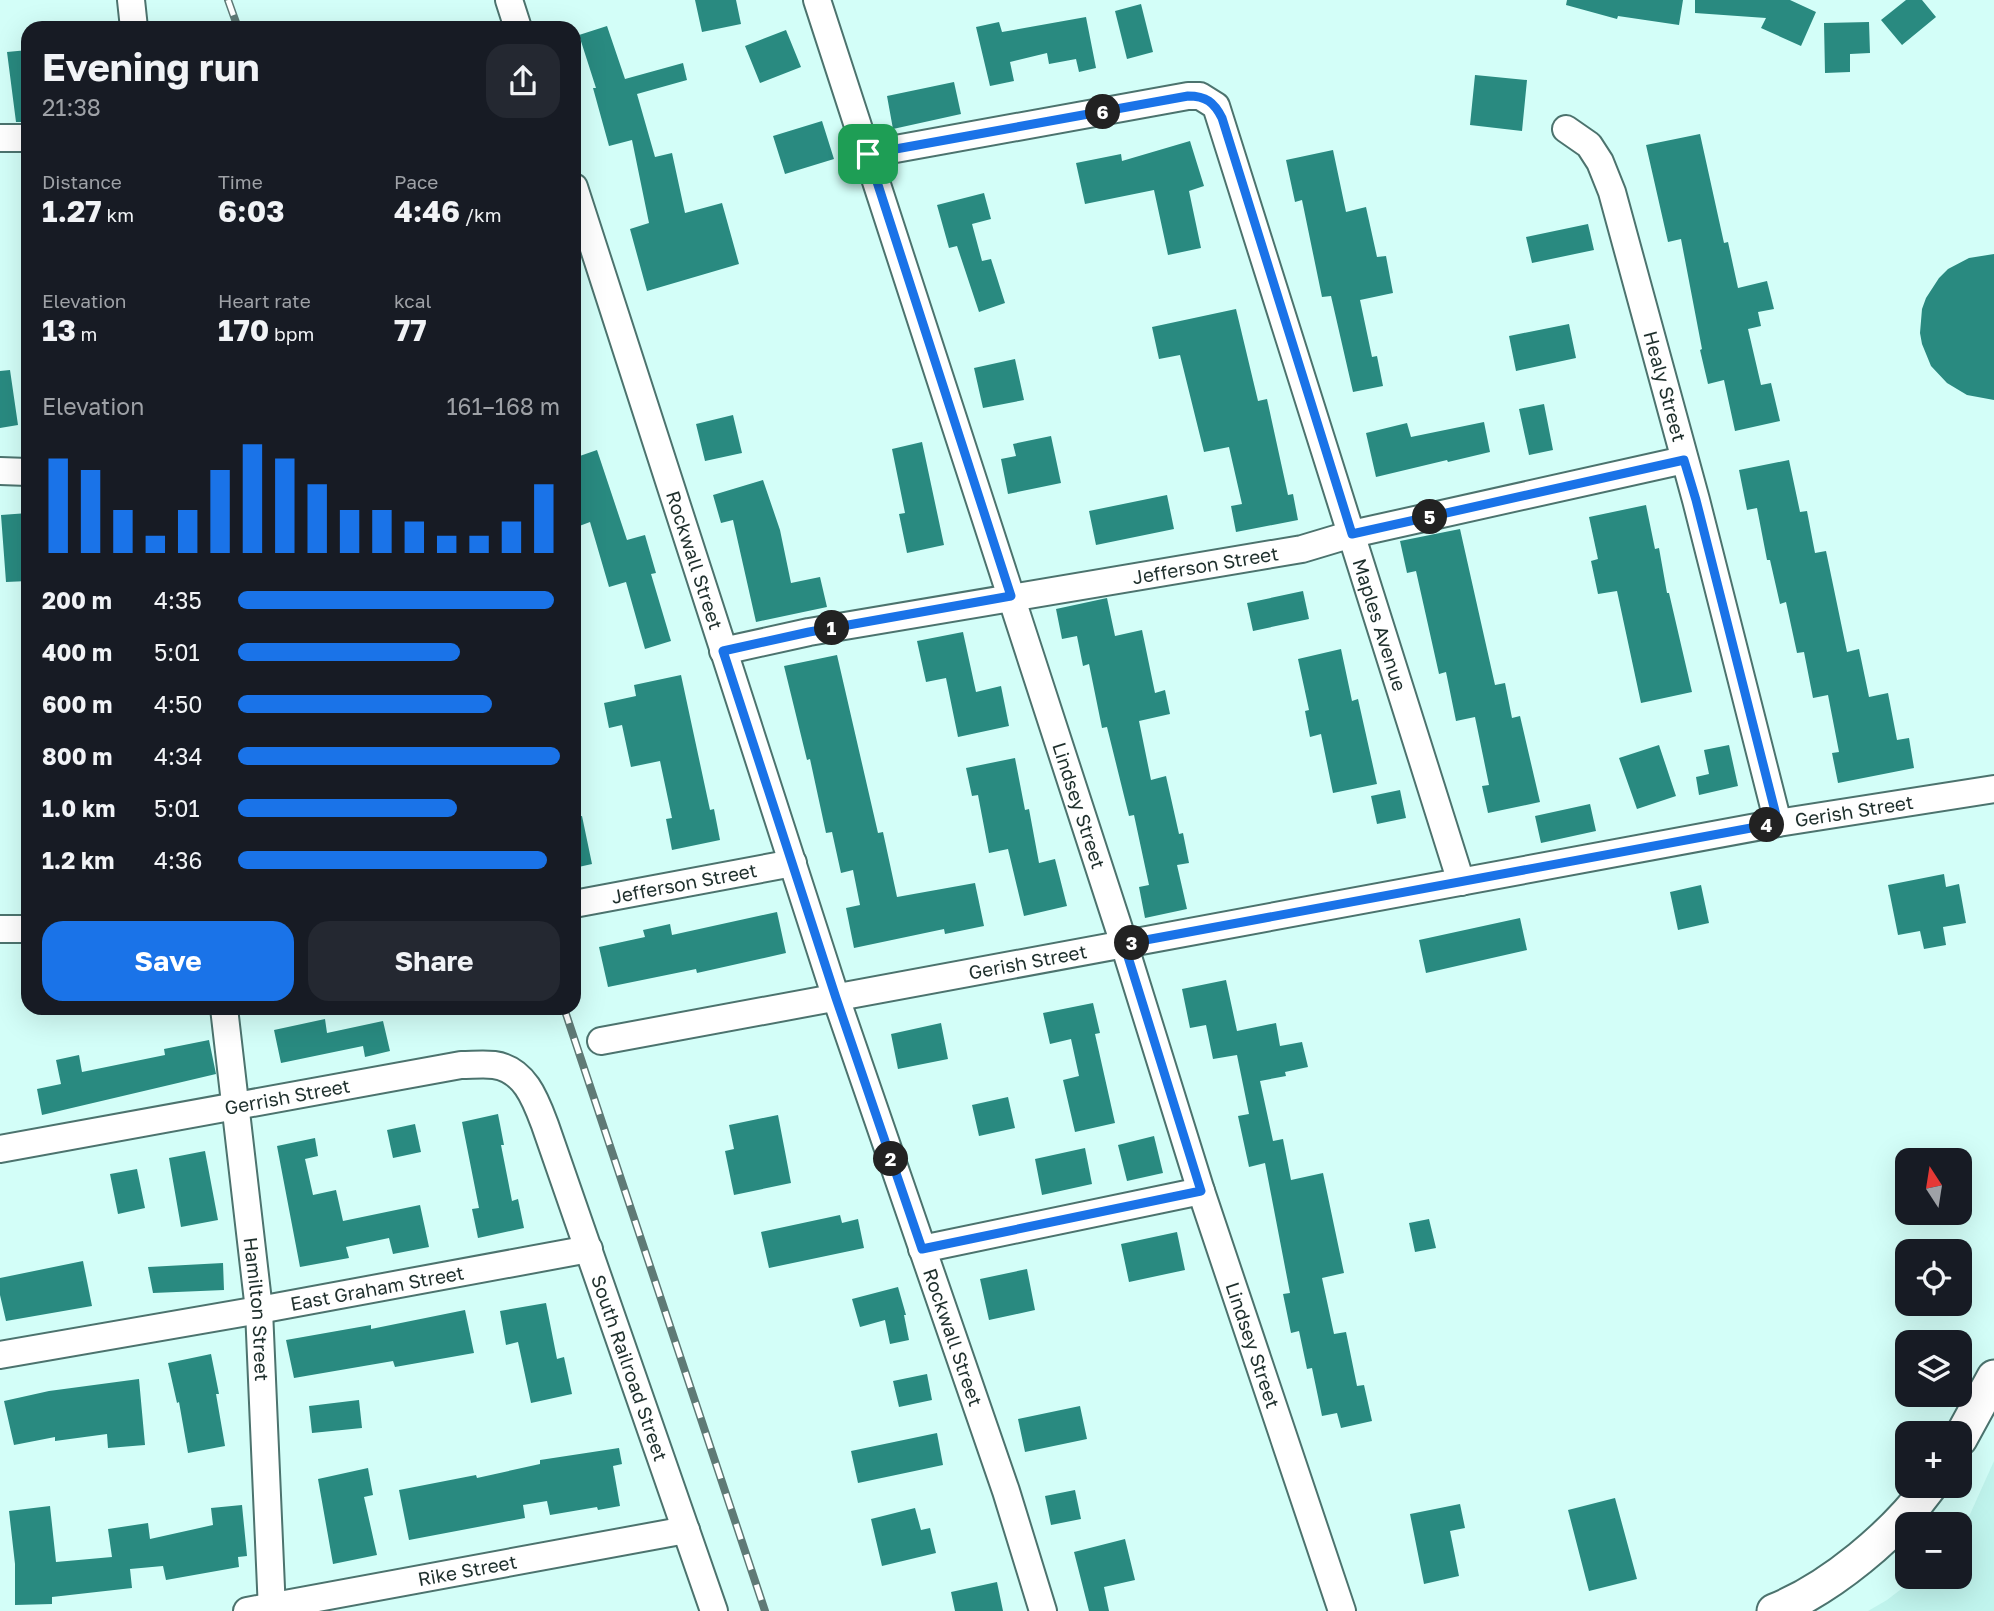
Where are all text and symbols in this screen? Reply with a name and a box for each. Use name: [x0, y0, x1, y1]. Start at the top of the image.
text: Evening run: [42, 44, 260, 89]
button: share: [486, 44, 560, 118]
text: 21:38: [42, 93, 101, 121]
pin: 6: [1086, 94, 1120, 130]
text: 6: [1096, 100, 1109, 123]
pin: [838, 124, 898, 184]
icon: arrive: [849, 135, 887, 173]
text: Distance: [42, 170, 122, 193]
text: Time: [218, 170, 263, 193]
text: Pace: [394, 170, 438, 193]
text: 1.27: [42, 193, 102, 229]
text: 6:03: [218, 193, 284, 229]
text: 4:46: [394, 193, 460, 229]
text: km: [102, 203, 134, 226]
text: /km: [460, 203, 502, 226]
text: Elevation: [42, 289, 127, 312]
text: Heart rate: [218, 289, 311, 312]
text: kcal: [394, 289, 432, 312]
text: 13: [42, 312, 76, 348]
text: 170: [218, 312, 269, 348]
text: 77: [394, 312, 427, 348]
text: m: [76, 322, 97, 345]
text: bpm: [269, 322, 314, 345]
street label: Healy Street: [1639, 328, 1692, 444]
text: Elevation: [42, 392, 144, 420]
text: 161–168 m: [446, 392, 560, 420]
street label: Rockwall Street: [662, 488, 728, 632]
pin: 5: [1412, 500, 1448, 534]
text: 5: [1424, 505, 1435, 528]
street label: Jefferson Street: [1130, 541, 1280, 588]
street label: Maples Avenue: [1349, 555, 1412, 694]
text: 200 m: [42, 586, 112, 614]
text: 4:35: [154, 586, 202, 614]
pin: 1: [814, 610, 850, 646]
text: 1: [827, 616, 836, 639]
text: 400 m: [42, 638, 112, 666]
text: 5:01: [154, 638, 200, 666]
text: 600 m: [42, 690, 112, 718]
text: 4:50: [154, 690, 203, 718]
street label: Lindsey Street: [1048, 739, 1111, 872]
text: 800 m: [42, 742, 113, 770]
text: 4:34: [154, 742, 202, 770]
street label: Gerish Street: [1793, 790, 1915, 831]
text: 1.0 km: [42, 794, 115, 822]
text: 5:01: [154, 794, 200, 822]
pin: 4: [1750, 808, 1784, 842]
text: 4: [1761, 813, 1772, 836]
text: 1.2 km: [42, 846, 114, 874]
text: 4:36: [154, 846, 202, 874]
street label: Jefferson Street: [609, 858, 759, 908]
button: Save: [42, 921, 294, 1001]
button: Share: [308, 921, 560, 1001]
pin: 3: [1114, 926, 1150, 960]
text: 3: [1126, 931, 1137, 954]
street label: Gerish Street: [967, 939, 1089, 984]
street label: Gerrish Street: [223, 1073, 352, 1119]
pin: 2: [874, 1142, 908, 1176]
text: 2: [885, 1147, 896, 1170]
north arrow: [1895, 1148, 1972, 1225]
map controls: [1895, 1148, 1972, 1589]
street label: Hamilton Street: [240, 1236, 274, 1382]
button: locate: [1895, 1239, 1972, 1316]
street label: East Graham Street: [288, 1260, 466, 1315]
street label: Rockwall Street: [919, 1265, 988, 1409]
street label: South Railroad Street: [587, 1271, 673, 1464]
street label: Lindsey Street: [1221, 1279, 1285, 1411]
button: layers: [1895, 1330, 1972, 1407]
button: +: [1895, 1421, 1972, 1498]
button: −: [1895, 1512, 1972, 1589]
street label: Rike Street: [416, 1549, 519, 1590]

